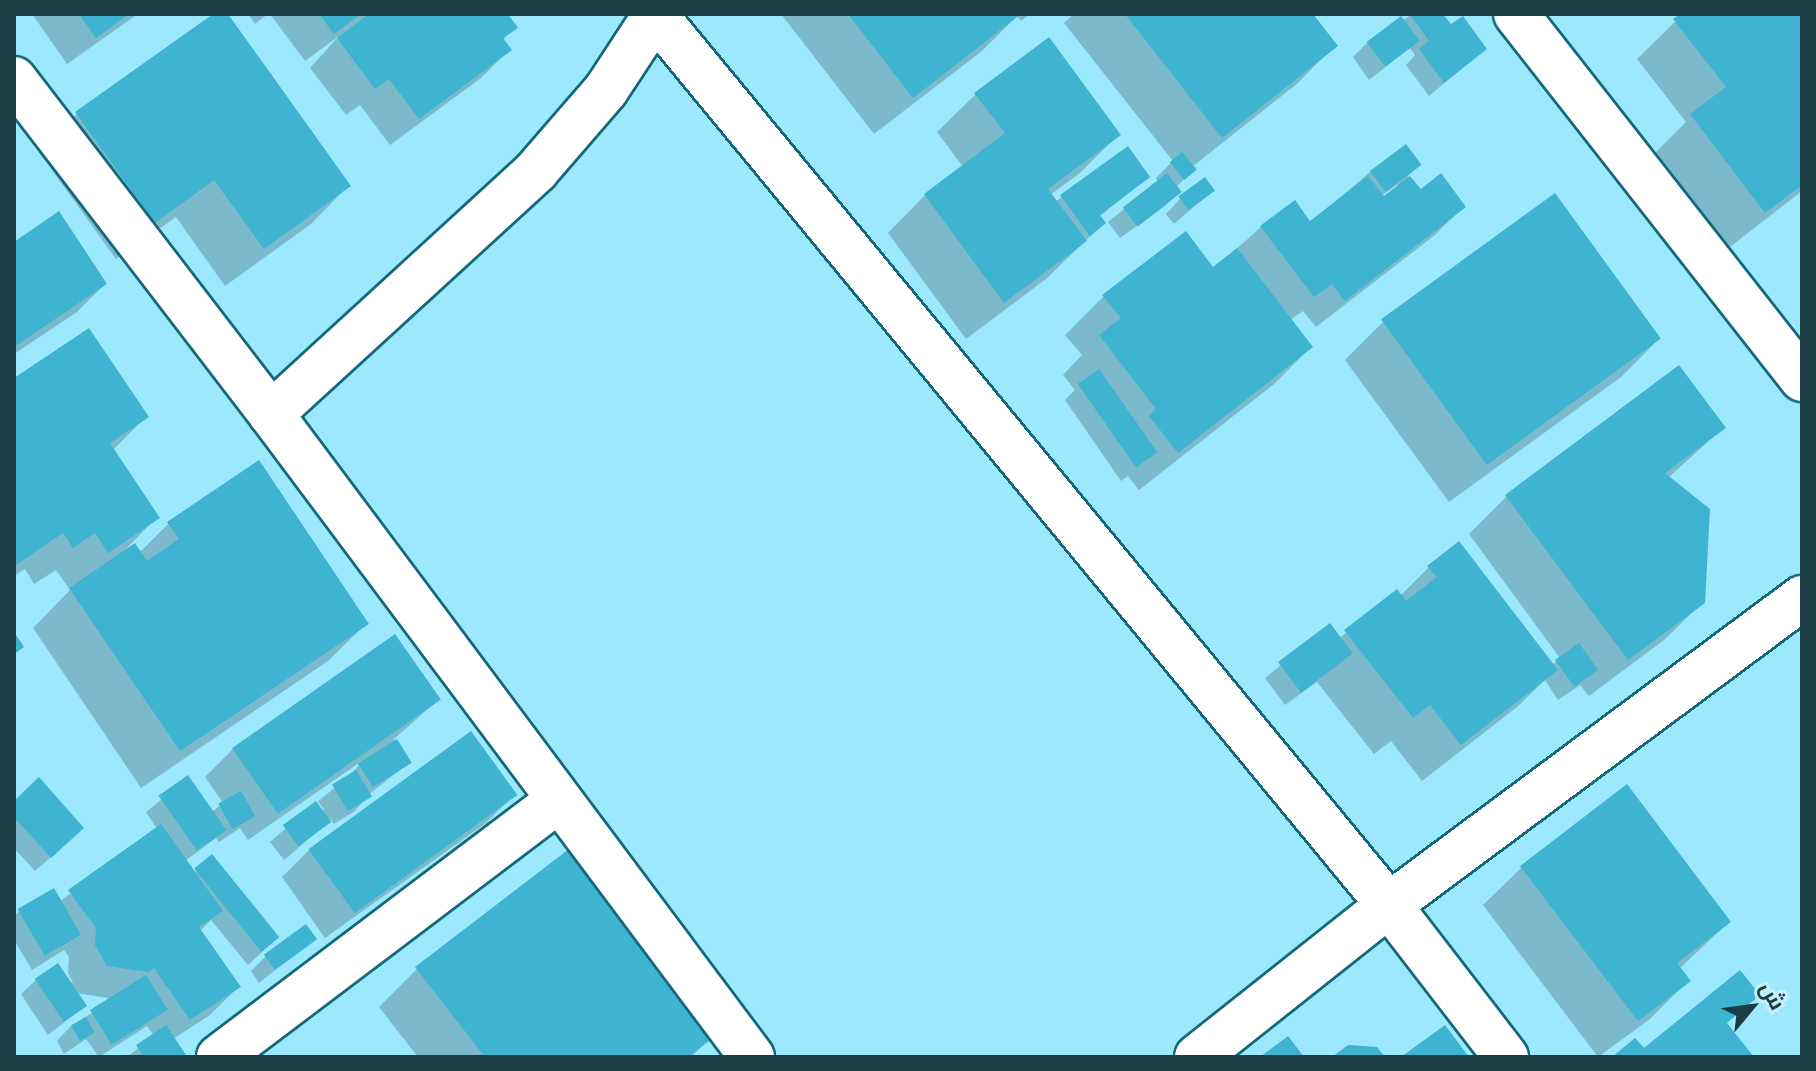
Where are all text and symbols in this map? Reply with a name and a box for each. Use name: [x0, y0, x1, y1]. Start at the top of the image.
north arrow: [1712, 967, 1792, 1047]
text: ش: [1754, 976, 1792, 1014]

